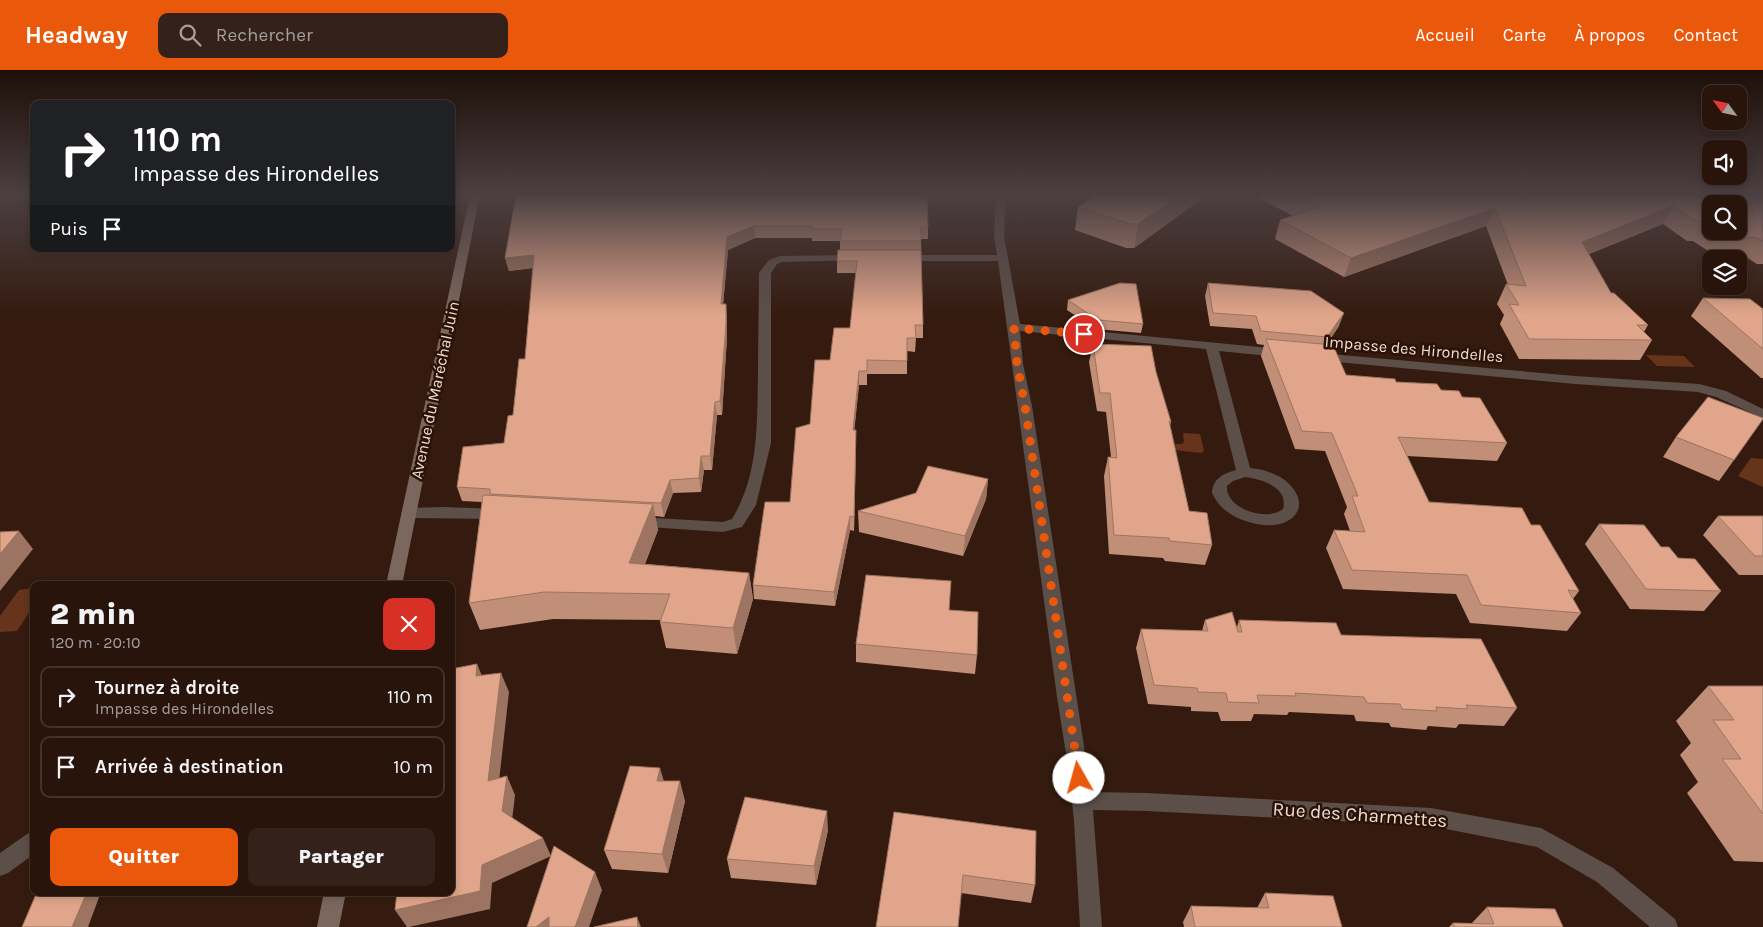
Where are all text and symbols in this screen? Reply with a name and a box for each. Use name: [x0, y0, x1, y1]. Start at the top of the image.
search box: [158, 13, 508, 58]
text: Headway: [25, 21, 128, 49]
icon: search: [176, 21, 204, 49]
text: Rechercher: [216, 24, 313, 46]
text: Accueil: [1415, 24, 1475, 46]
text: Carte: [1503, 24, 1546, 46]
text: À propos: [1574, 24, 1646, 46]
text: Contact: [1674, 24, 1738, 46]
north arrow: [1702, 85, 1748, 130]
map controls: [1702, 85, 1747, 295]
text: 110 m: [133, 119, 222, 160]
icon: right: [50, 120, 115, 185]
button: sound: [1702, 140, 1747, 185]
text: Impasse des Hirondelles: [133, 161, 380, 187]
button: search: [1702, 195, 1747, 240]
icon: arrive: [98, 215, 126, 243]
text: Puis: [50, 218, 88, 240]
button: layers: [1702, 250, 1747, 295]
street label: Avenue du Maréchal Juin: [407, 299, 463, 481]
pin: [1063, 313, 1105, 355]
icon: arrive: [1070, 320, 1098, 348]
street label: Impasse des Hirondelles: [1324, 332, 1504, 366]
text: 2 min: [50, 596, 136, 632]
button: close: [383, 598, 435, 650]
text: 120 m · 20:10: [50, 633, 141, 652]
text: Tournez à droite: [95, 677, 239, 699]
icon: right: [52, 683, 80, 711]
text: 110 m: [387, 686, 433, 708]
text: Impasse des Hirondelles: [95, 699, 274, 718]
position arrow: [1052, 751, 1104, 803]
icon: arrive: [52, 753, 80, 781]
text: Arrivée à destination: [95, 756, 284, 778]
text: 10 m: [393, 756, 433, 778]
street label: Rue des Charmettes: [1272, 798, 1448, 832]
button: Quitter: [50, 828, 238, 886]
button: Partager: [248, 828, 435, 886]

